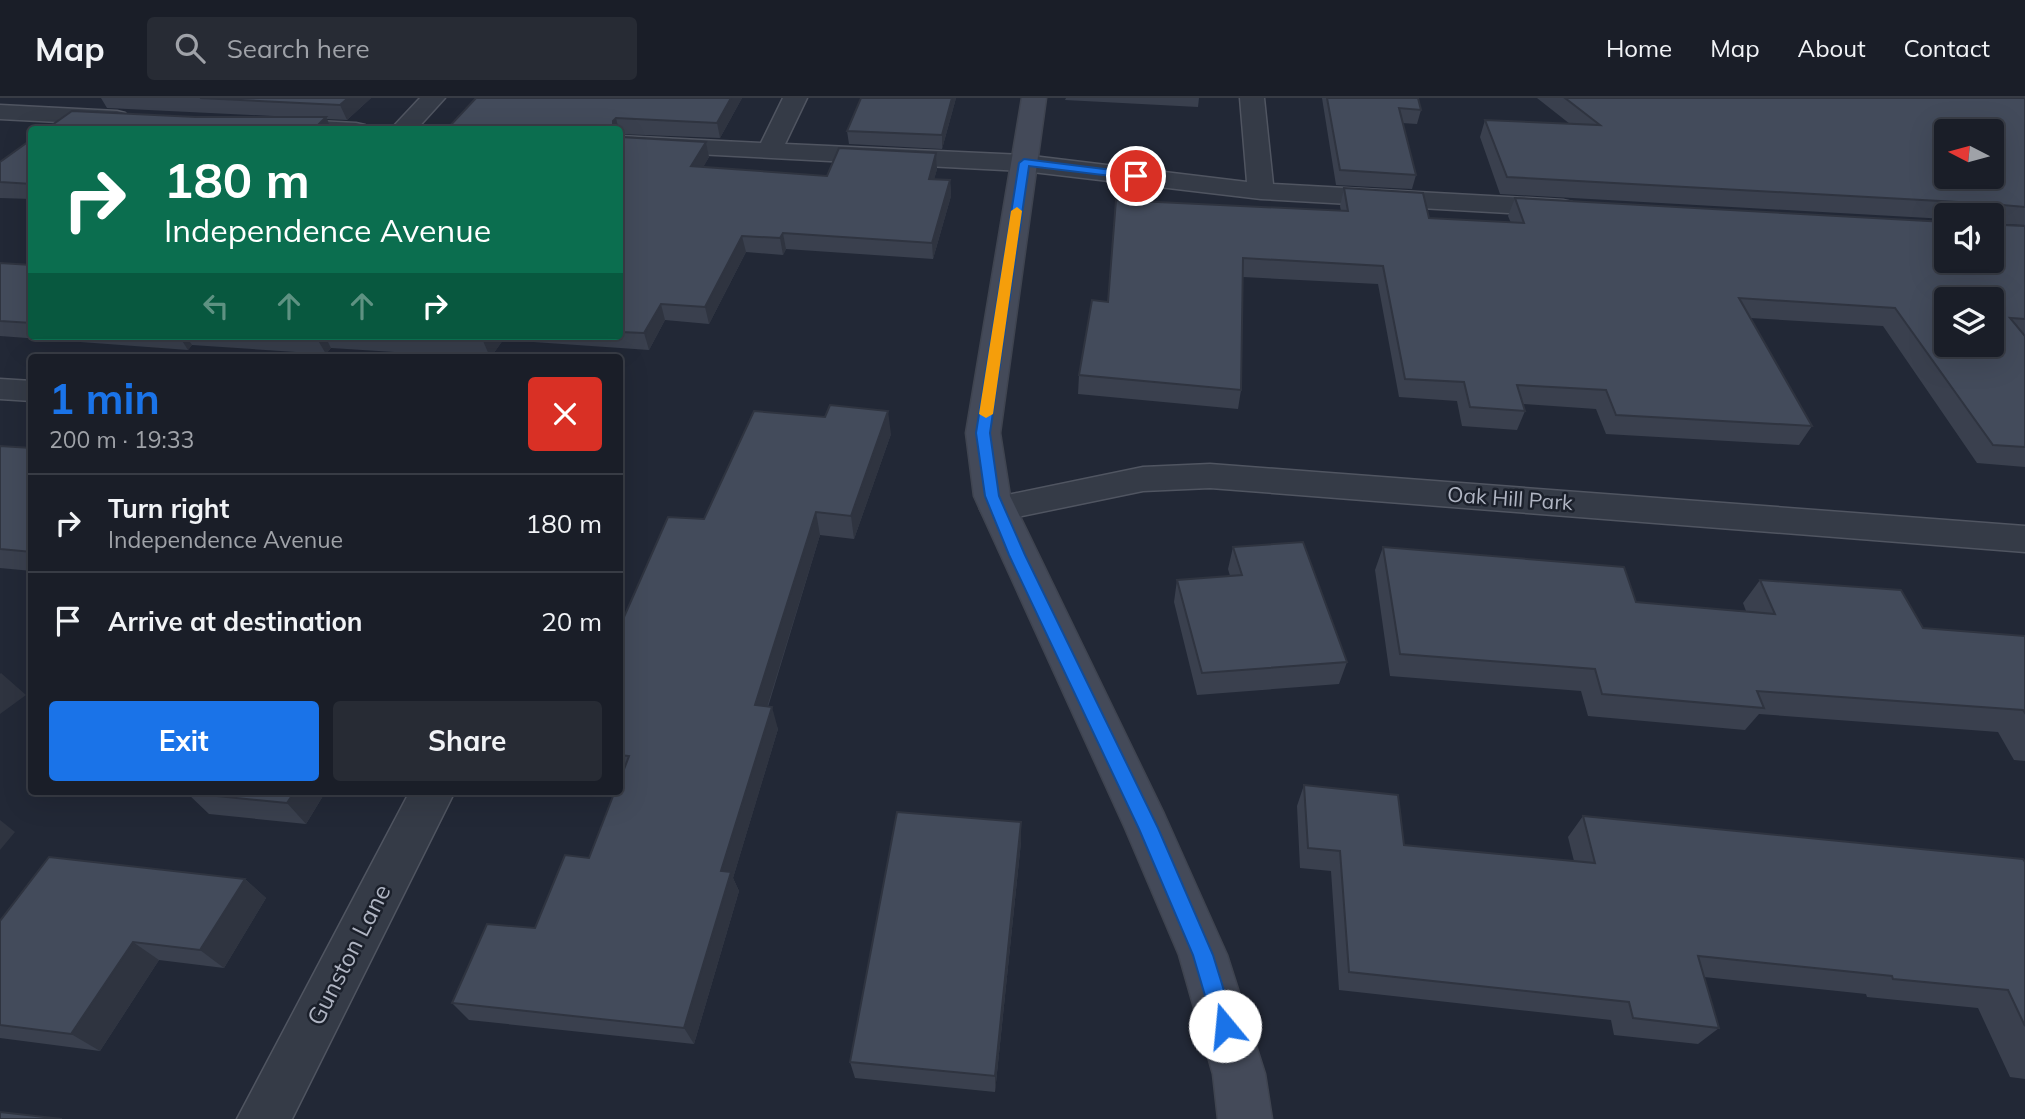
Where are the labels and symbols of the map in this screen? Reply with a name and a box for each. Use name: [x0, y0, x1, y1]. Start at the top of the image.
north arrow: [1934, 119, 2004, 189]
pin: [1106, 146, 1166, 206]
street label: Oak Hill Park: [1446, 481, 1574, 515]
street label: Gunston Lane: [300, 879, 396, 1030]
position arrow: [1188, 989, 1262, 1063]

